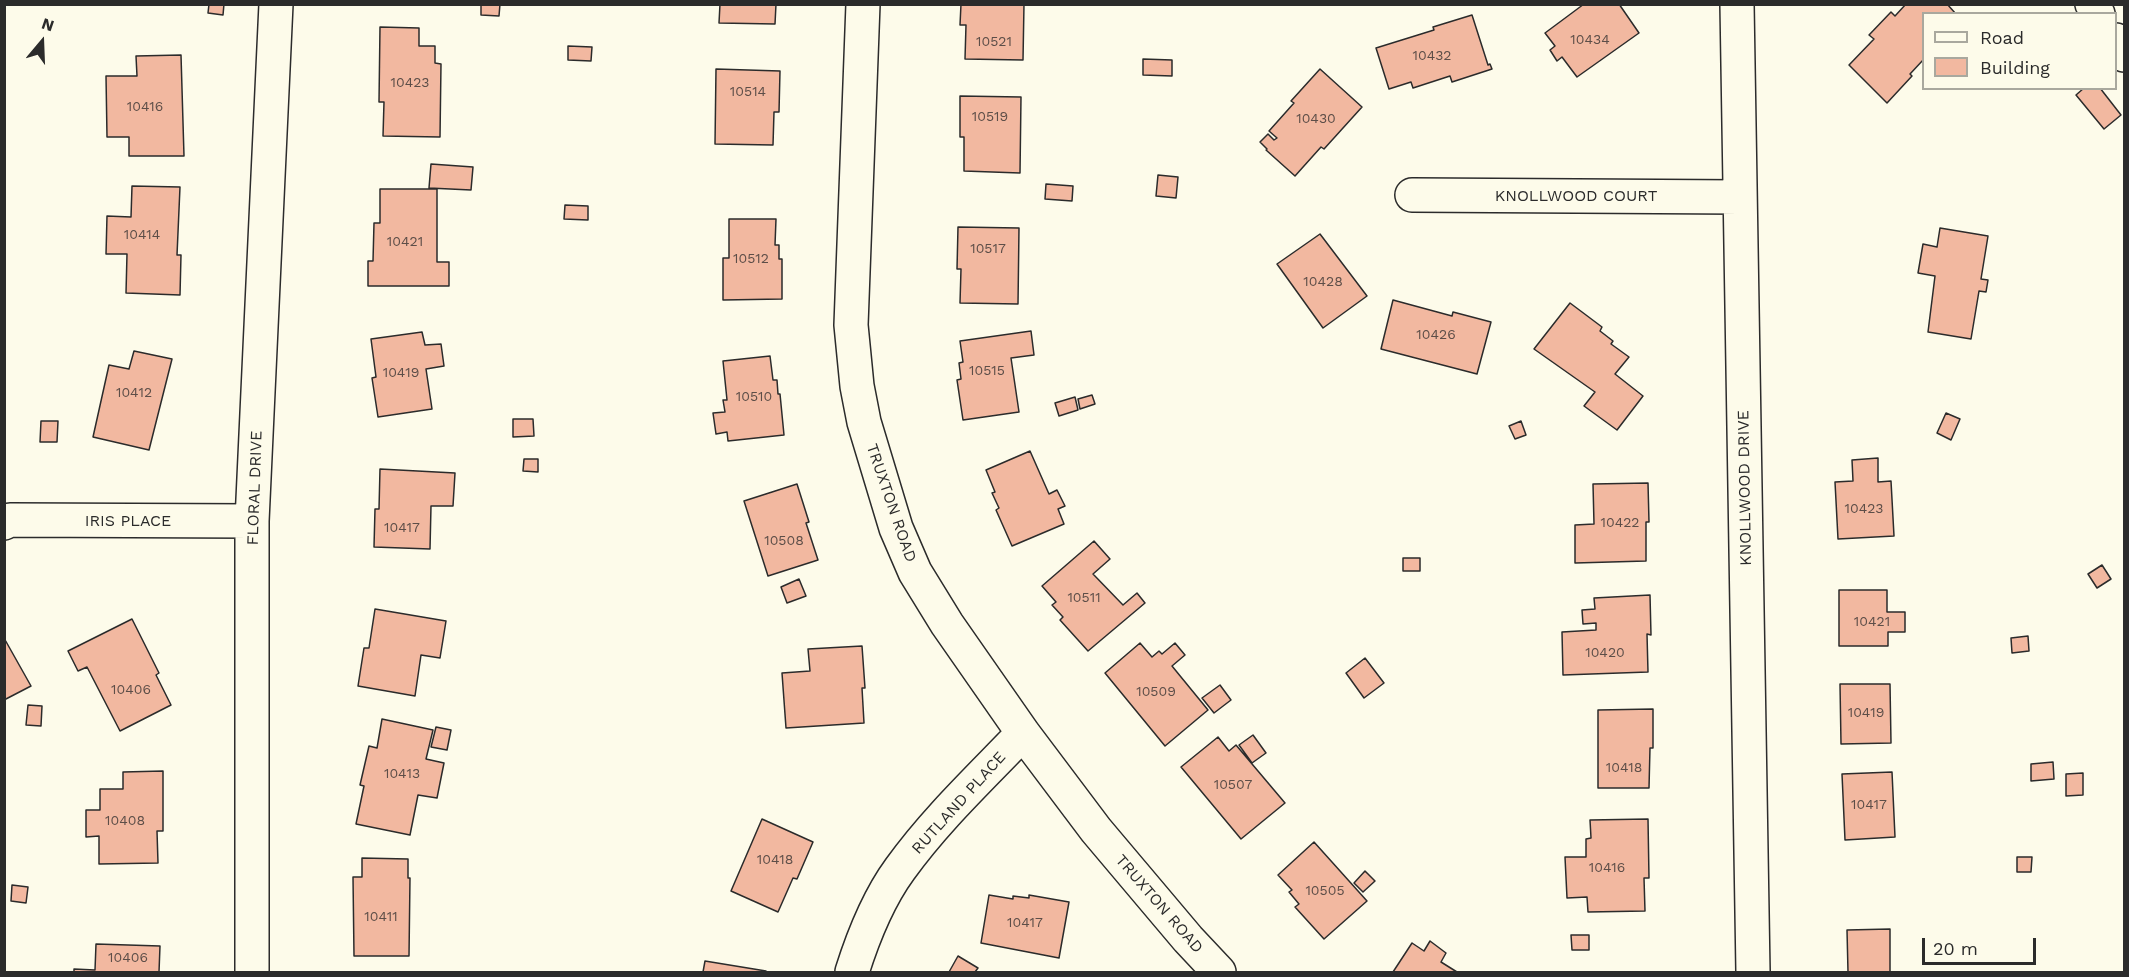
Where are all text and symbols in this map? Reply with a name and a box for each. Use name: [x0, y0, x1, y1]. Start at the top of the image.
north arrow: [12, 12, 72, 72]
legend: [1922, 12, 2117, 90]
text: N: [39, 14, 57, 35]
text: Road: [1980, 27, 2024, 48]
house number: 10434: [1570, 32, 1610, 48]
house number: 10521: [976, 34, 1012, 50]
house number: 10432: [1412, 48, 1452, 64]
text: Building: [1980, 57, 2050, 78]
house number: 10423: [390, 75, 430, 91]
house number: 10514: [730, 84, 766, 100]
house number: 10416: [127, 99, 163, 115]
house number: 10519: [972, 109, 1008, 125]
house number: 10430: [1296, 111, 1336, 127]
street label: KNOLLWOOD COURT: [1495, 186, 1657, 206]
house number: 10414: [124, 227, 160, 243]
house number: 10421: [387, 234, 423, 250]
house number: 10517: [970, 241, 1006, 257]
house number: 10512: [733, 251, 769, 267]
house number: 10428: [1303, 274, 1343, 290]
house number: 10426: [1416, 327, 1456, 343]
house number: 10515: [969, 363, 1005, 379]
house number: 10419: [383, 365, 419, 381]
house number: 10412: [116, 385, 152, 401]
house number: 10510: [736, 389, 772, 405]
street label: KNOLLWOOD DRIVE: [1734, 410, 1756, 566]
street label: FLORAL DRIVE: [243, 430, 267, 546]
street label: TRUXTON ROAD: [862, 441, 920, 565]
house number: 10423: [1844, 501, 1884, 517]
street label: IRIS PLACE: [85, 511, 171, 531]
house number: 10422: [1600, 515, 1640, 531]
house number: 10417: [384, 520, 420, 536]
house number: 10508: [764, 533, 804, 549]
house number: 10511: [1067, 590, 1101, 606]
house number: 10421: [1854, 614, 1890, 630]
house number: 10420: [1585, 645, 1625, 661]
house number: 10406: [111, 682, 151, 698]
house number: 10509: [1136, 684, 1176, 700]
house number: 10419: [1848, 705, 1884, 721]
street label: RUTLAND PLACE: [908, 748, 1010, 858]
house number: 10418: [1606, 760, 1642, 776]
house number: 10413: [384, 766, 420, 782]
house number: 10507: [1214, 777, 1252, 793]
house number: 10417: [1851, 797, 1887, 813]
house number: 10408: [105, 813, 145, 829]
street label: TRUXTON ROAD: [1111, 851, 1207, 957]
house number: 10418: [757, 852, 793, 868]
house number: 10416: [1589, 860, 1625, 876]
house number: 10505: [1305, 883, 1345, 899]
house number: 10411: [364, 909, 398, 925]
house number: 10417: [1007, 915, 1043, 931]
scale bar: [1925, 926, 2039, 964]
text: 20 m: [1933, 938, 1978, 959]
house number: 10406: [108, 950, 148, 966]

